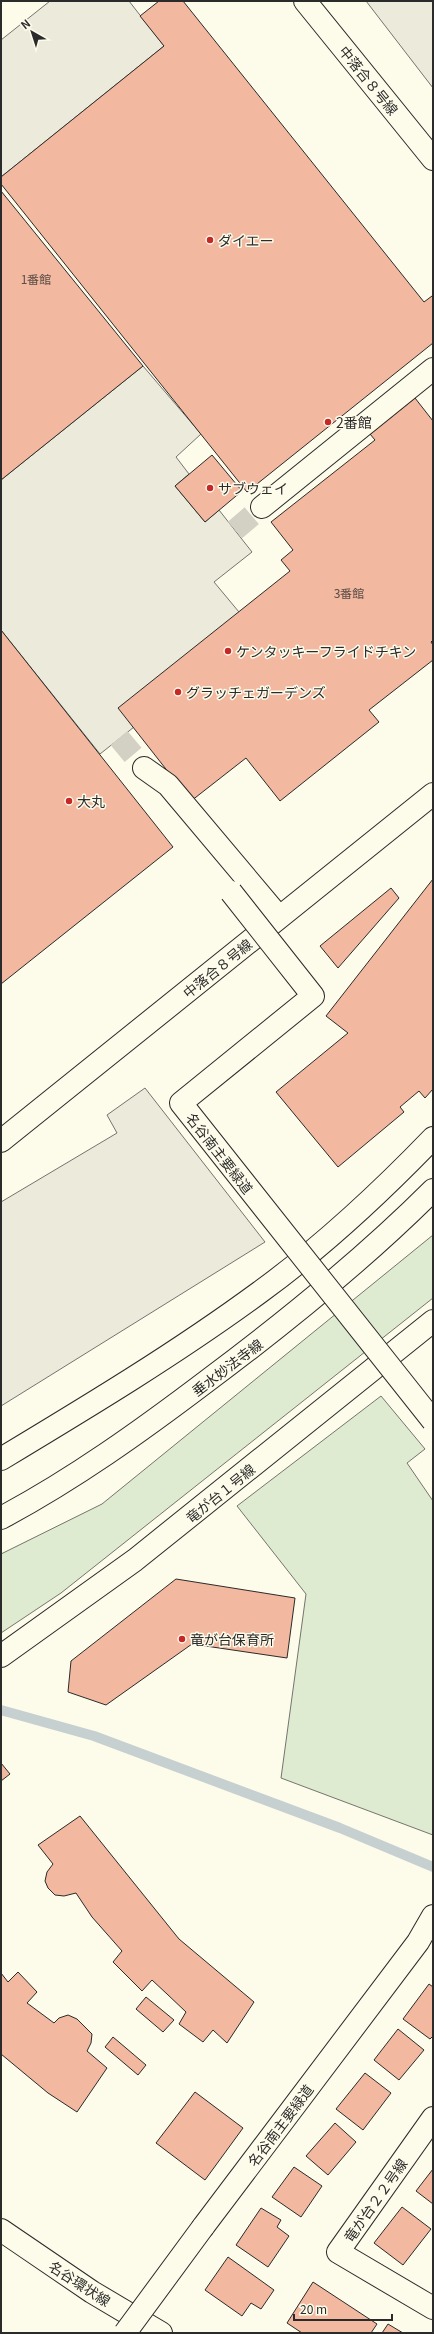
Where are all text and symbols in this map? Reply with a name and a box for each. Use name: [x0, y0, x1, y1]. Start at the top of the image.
north arrow: [12, 12, 52, 52]
text: N: [17, 15, 33, 32]
street label: 中落合８号線: [335, 41, 403, 119]
place label: ダイエー: [218, 230, 274, 250]
marker: ダイエー: [205, 235, 215, 245]
house number: 1番館: [21, 270, 51, 287]
place label: 2番館: [336, 412, 372, 432]
marker: 2番館: [323, 417, 333, 427]
place label: サブウェイ: [218, 478, 288, 498]
marker: サブウェイ: [205, 483, 215, 493]
house number: 3番館: [334, 584, 364, 601]
place label: ケンタッキーフライドチキン: [236, 641, 416, 661]
marker: ケンタッキーフライドチキン: [223, 646, 233, 656]
place label: グラッチェガーデンズ: [186, 682, 326, 702]
marker: グラッチェガーデンズ: [173, 687, 183, 697]
place label: 大丸: [77, 791, 105, 811]
marker: 大丸: [64, 796, 74, 806]
street label: 中落合８号線: [178, 934, 256, 1002]
street label: 名谷南主要緑道: [182, 1108, 258, 1198]
street label: 垂水妙法寺線: [187, 1334, 267, 1400]
street label: 竜が台１号線: [181, 1459, 259, 1527]
place label: 竜が台保育所: [190, 1629, 274, 1649]
marker: 竜が台保育所: [177, 1634, 187, 1644]
street label: 名谷南主要緑道: [243, 2080, 317, 2170]
street label: 竜が台２２号線: [339, 2154, 411, 2246]
street label: 名谷環状線: [45, 2256, 115, 2310]
scale bar: [294, 2296, 392, 2322]
text: 20 m: [300, 2300, 327, 2317]

